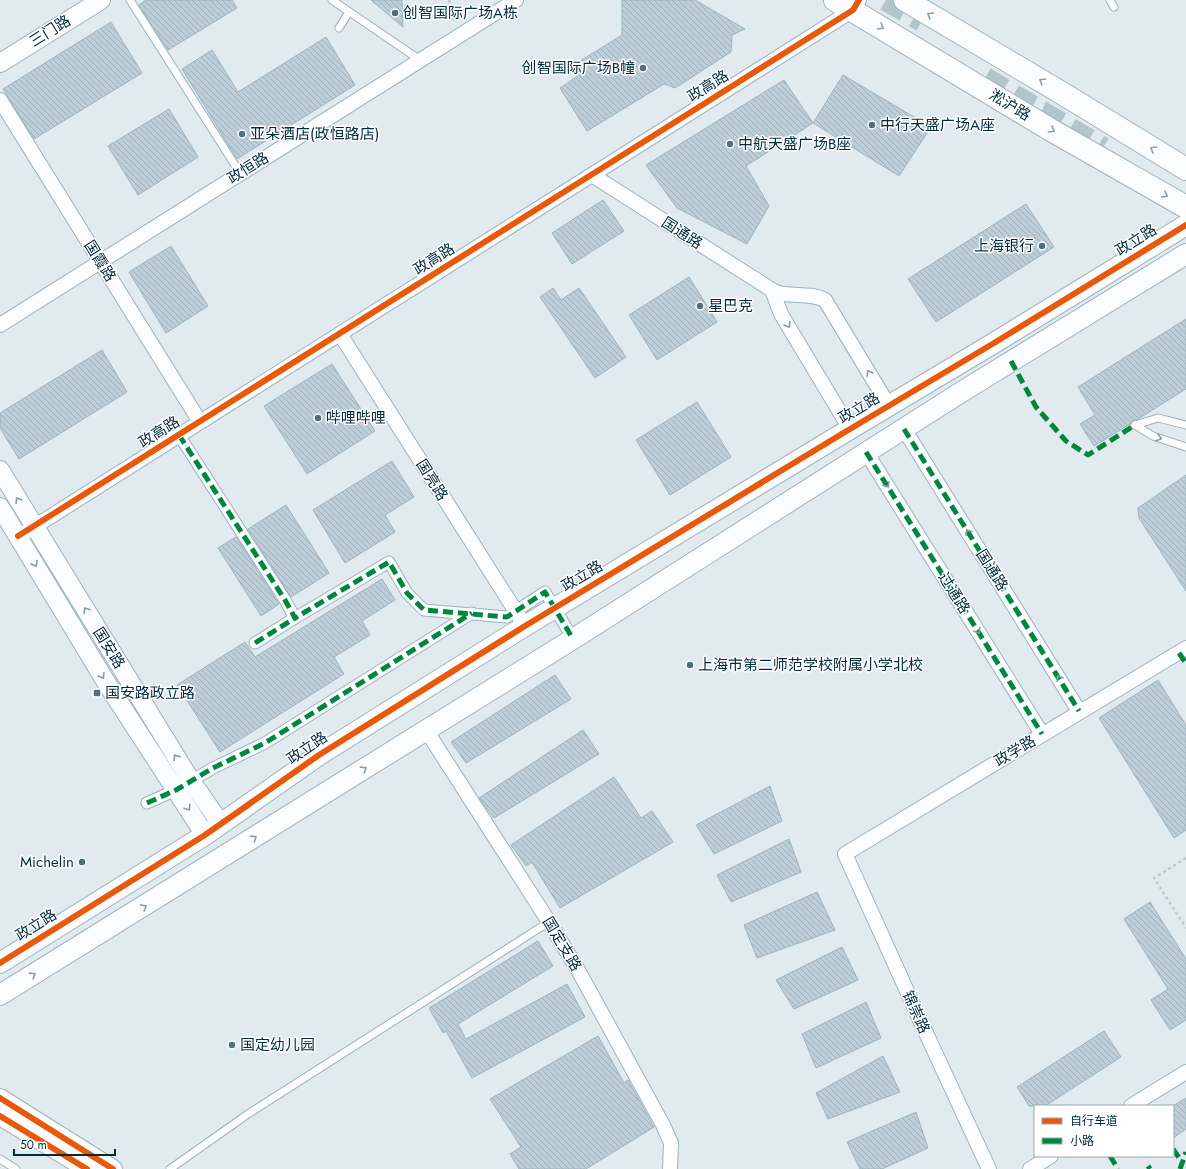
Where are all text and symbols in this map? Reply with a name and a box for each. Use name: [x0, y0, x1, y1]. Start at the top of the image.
place label: 创智国际广场A栋: [403, 2, 518, 24]
marker: 创智国际广场A栋: [390, 8, 400, 18]
street label: 三门路: [25, 10, 75, 52]
one-way arrow: [927, 12, 934, 19]
one-way arrow: [877, 22, 884, 30]
place label: 创智国际广场B幢: [522, 57, 635, 79]
marker: 创智国际广场B幢: [638, 63, 648, 73]
street label: 政高路: [683, 65, 733, 107]
one-way arrow: [1039, 79, 1046, 86]
street label: 淞沪路: [985, 84, 1035, 126]
place label: 中行天盛广场A座: [880, 114, 995, 136]
marker: 中行天盛广场A座: [867, 120, 877, 130]
place label: 亚朵酒店(政恒路店): [250, 123, 379, 145]
one-way arrow: [1048, 126, 1055, 133]
marker: 亚朵酒店(政恒路店): [237, 129, 247, 139]
place label: 中航天盛广场B座: [738, 133, 851, 155]
marker: 中航天盛广场B座: [725, 139, 735, 149]
one-way arrow: [1150, 146, 1157, 153]
street label: 政恒路: [223, 147, 273, 189]
one-way arrow: [1161, 191, 1168, 198]
street label: 国通路: [657, 212, 707, 254]
street label: 政立路: [1111, 219, 1161, 261]
place label: 上海银行: [974, 235, 1034, 257]
street label: 国霞路: [79, 236, 121, 286]
street label: 政高路: [409, 238, 459, 280]
marker: 上海银行: [1037, 241, 1047, 251]
place label: 星巴克: [708, 295, 753, 317]
marker: 星巴克: [695, 301, 705, 311]
one-way arrow: [784, 321, 791, 328]
one-way arrow: [866, 370, 873, 377]
street label: 政立路: [834, 387, 884, 429]
place label: 哔哩哔哩: [326, 407, 386, 429]
street label: 政高路: [134, 411, 184, 453]
marker: 哔哩哔哩: [313, 413, 323, 423]
one-way arrow: [1156, 433, 1163, 442]
street label: 国亮路: [411, 455, 453, 505]
one-way arrow: [882, 481, 890, 488]
one-way arrow: [16, 497, 23, 504]
one-way arrow: [966, 529, 973, 536]
street label: 国通路: [971, 545, 1013, 595]
street label: 政立路: [557, 555, 607, 597]
one-way arrow: [30, 560, 38, 567]
street label: 过通路: [933, 568, 975, 618]
one-way arrow: [84, 607, 91, 614]
street label: 国安路: [88, 623, 130, 673]
one-way arrow: [973, 627, 981, 634]
place label: 上海市第二师范学校附属小学北校: [698, 654, 923, 676]
marker: 上海市第二师范学校附属小学北校: [685, 660, 695, 670]
one-way arrow: [98, 672, 105, 679]
one-way arrow: [1056, 675, 1064, 682]
place label: 国安路政立路: [105, 682, 195, 704]
marker: 国安路政立路: [92, 688, 102, 698]
street label: 政立路: [282, 726, 332, 770]
street label: 政学路: [990, 730, 1040, 772]
one-way arrow: [174, 754, 181, 761]
one-way arrow: [360, 766, 367, 774]
one-way arrow: [183, 804, 190, 811]
one-way arrow: [250, 835, 257, 843]
place label: Michelin: [20, 851, 74, 873]
marker: Michelin: [77, 857, 87, 867]
street label: 政立路: [11, 904, 61, 946]
one-way arrow: [140, 904, 147, 911]
street label: 国定支路: [537, 913, 587, 975]
one-way arrow: [29, 972, 36, 980]
street label: 锦崇路: [897, 987, 935, 1037]
place label: 国定幼儿园: [240, 1034, 315, 1056]
marker: 国定幼儿园: [227, 1040, 237, 1050]
legend: [1034, 1105, 1174, 1157]
text: 自行车道: [1070, 1112, 1118, 1130]
scale bar: [14, 1131, 115, 1157]
text: 小路: [1070, 1132, 1094, 1150]
text: 50 m: [20, 1136, 47, 1154]

